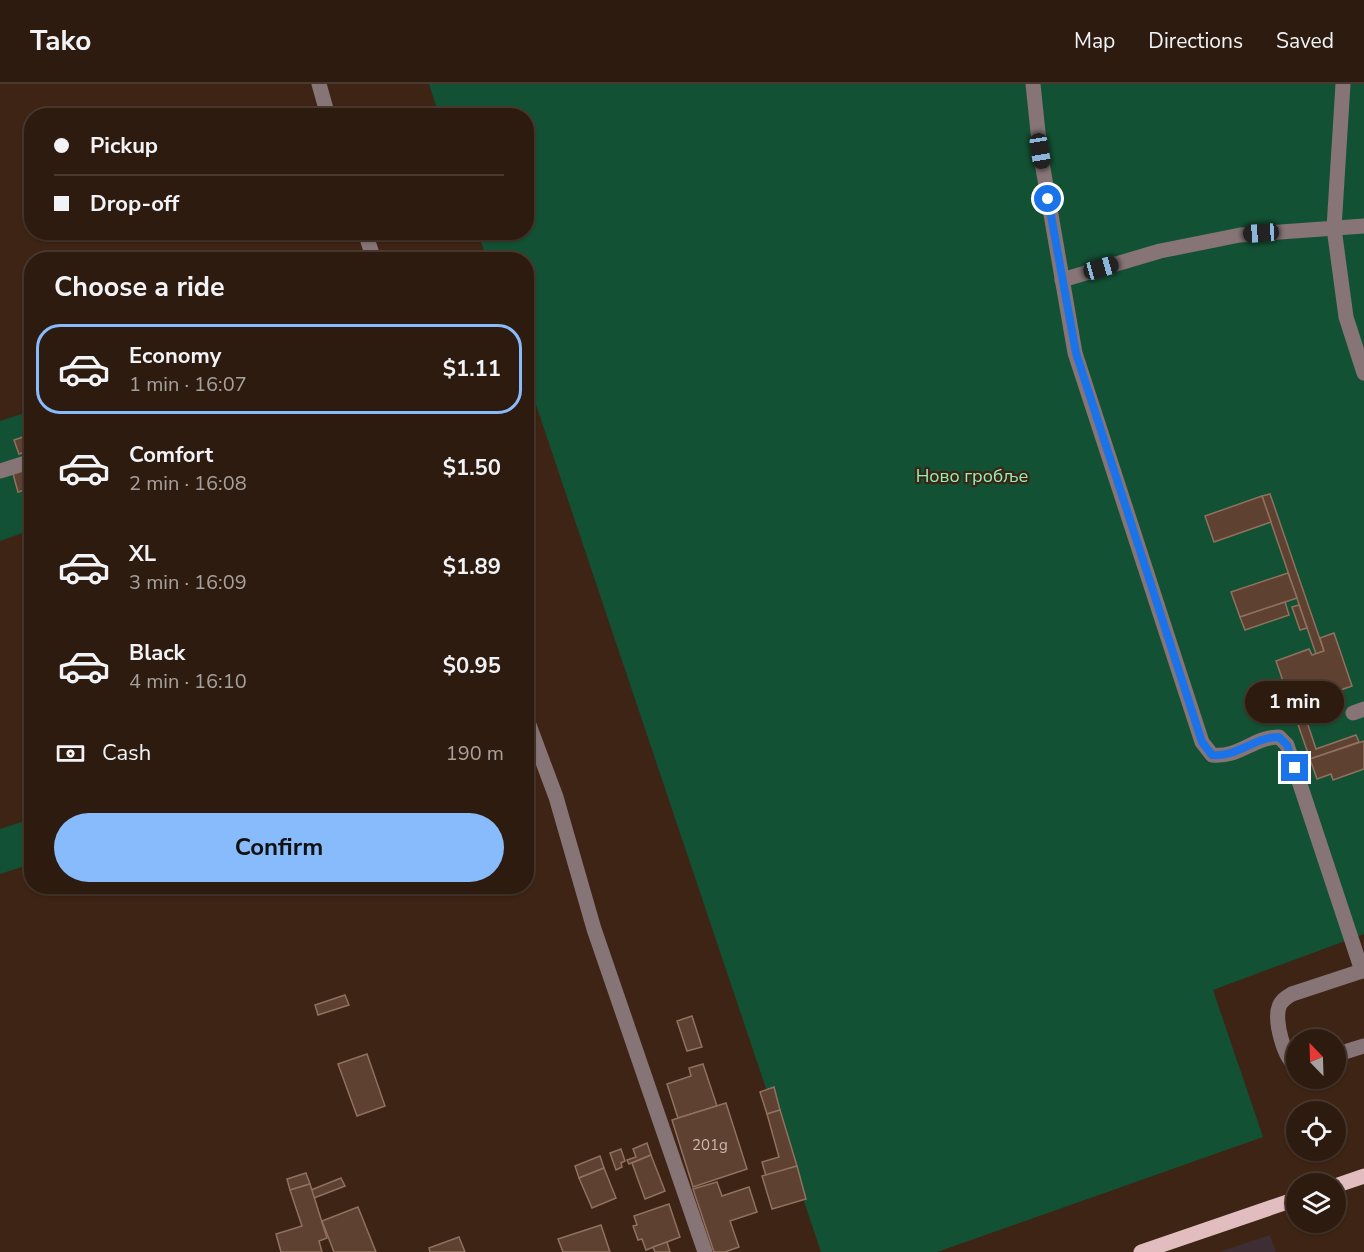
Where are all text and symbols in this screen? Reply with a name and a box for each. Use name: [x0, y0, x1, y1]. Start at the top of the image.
text: Tako: [30, 22, 91, 60]
text: Map: [1074, 27, 1115, 55]
text: Directions: [1148, 27, 1243, 55]
text: Saved: [1276, 27, 1334, 55]
text: Pickup: [90, 131, 158, 161]
car: [1028, 132, 1052, 170]
route start: [1034, 185, 1061, 212]
text: Drop-off: [90, 189, 179, 219]
car: [1242, 223, 1280, 243]
car: [1081, 254, 1121, 282]
text: Choose a ride: [54, 269, 225, 306]
text: Economy: [129, 341, 221, 371]
icon: car: [57, 342, 111, 396]
text: $1.11: [443, 354, 501, 384]
text: 1 min · 16:07: [129, 371, 247, 398]
text: Comfort: [129, 440, 213, 470]
icon: car: [57, 441, 111, 495]
text: $1.50: [443, 453, 501, 483]
park label: Ново гробље: [916, 464, 1028, 488]
text: 2 min · 16:08: [129, 470, 247, 497]
text: XL: [129, 539, 156, 569]
icon: car: [57, 540, 111, 594]
text: $1.89: [443, 552, 501, 582]
text: 3 min · 16:09: [129, 569, 247, 596]
text: Black: [129, 638, 185, 668]
icon: car: [57, 639, 111, 693]
text: $0.95: [443, 651, 501, 681]
text: 4 min · 16:10: [129, 668, 247, 695]
callout: 1 min: [1246, 681, 1344, 723]
text: 1 min: [1269, 688, 1320, 715]
icon: cash: [54, 737, 87, 770]
text: Cash: [102, 738, 151, 768]
text: 190 m: [446, 740, 504, 767]
route end: [1281, 754, 1308, 781]
button: Confirm: [54, 813, 504, 882]
north arrow: [1286, 1029, 1346, 1089]
map controls: [1286, 1029, 1346, 1233]
button: locate: [1286, 1101, 1346, 1161]
house number: 201g: [692, 1135, 728, 1155]
button: layers: [1286, 1173, 1346, 1233]

